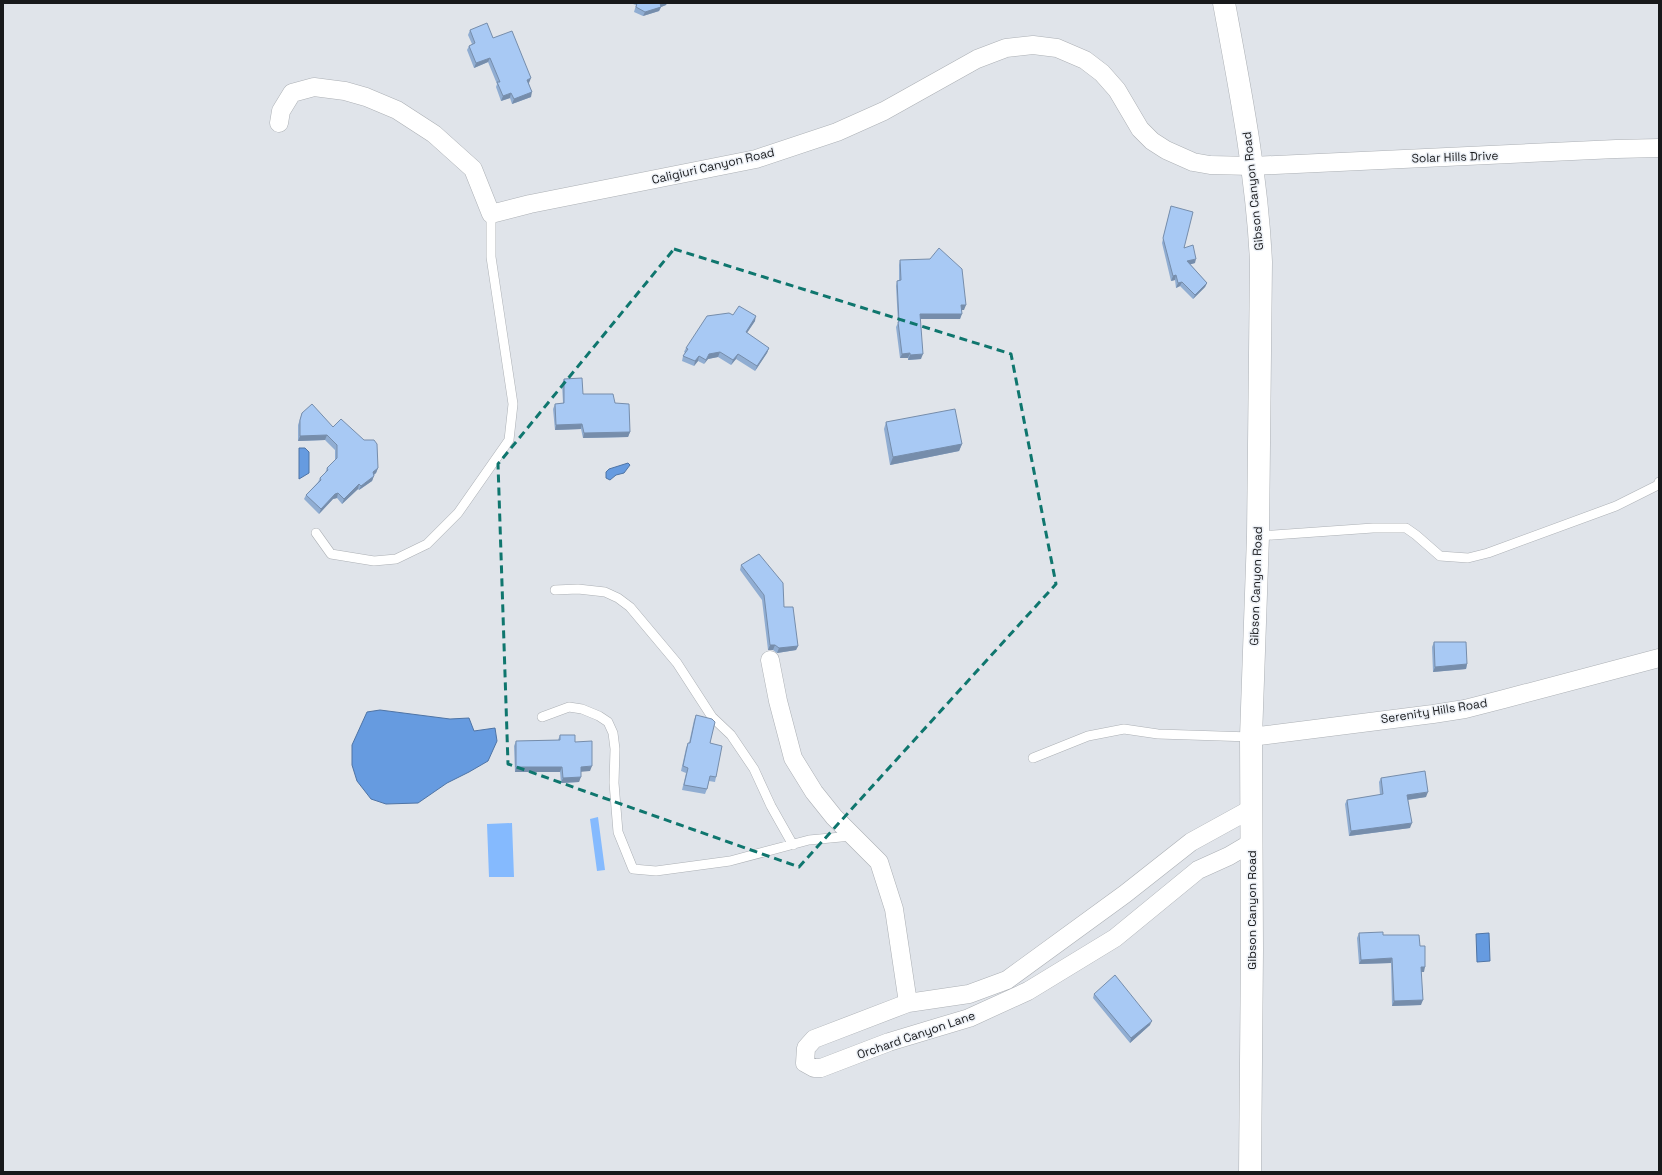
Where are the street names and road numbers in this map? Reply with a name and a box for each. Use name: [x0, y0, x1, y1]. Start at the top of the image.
street label: Gibson Canyon Road: [1239, 131, 1267, 251]
street label: Caligiuri Canyon Road: [650, 144, 776, 188]
street label: Solar Hills Drive: [1411, 147, 1499, 167]
street label: Gibson Canyon Road: [1246, 526, 1266, 646]
street label: Serenity Hills Road: [1380, 695, 1488, 727]
street label: Gibson Canyon Road: [1244, 850, 1260, 970]
street label: Orchard Canyon Lane: [855, 1007, 977, 1063]

